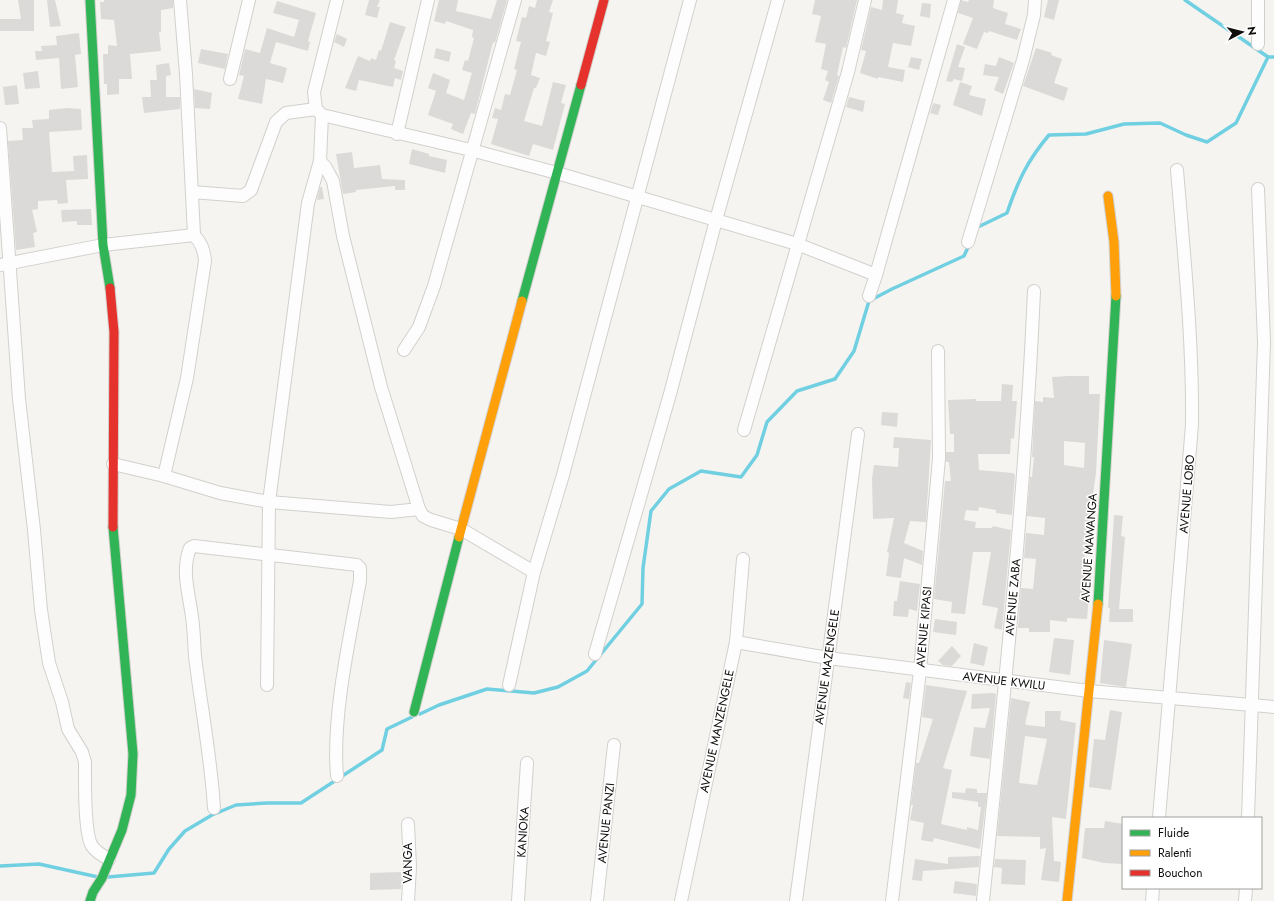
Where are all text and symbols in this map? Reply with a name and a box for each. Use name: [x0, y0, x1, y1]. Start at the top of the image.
north arrow: [1222, 12, 1262, 52]
text: N: [1243, 25, 1260, 36]
street label: AVENUE LOBO: [1175, 454, 1199, 534]
street label: AVENUE MAWANGA: [1076, 493, 1102, 603]
street label: AVENUE ZABA: [1001, 558, 1025, 636]
street label: AVENUE KIPASI: [911, 586, 937, 668]
street label: AVENUE MAZENGELE: [810, 608, 844, 726]
street label: AVENUE KWILU: [962, 667, 1046, 695]
street label: AVENUE MANZENGELE: [695, 668, 739, 794]
street label: AVENUE PANZI: [593, 782, 619, 864]
street label: KANIOKA: [512, 806, 534, 858]
legend: [1122, 817, 1262, 889]
text: Fluide: [1158, 824, 1189, 842]
street label: VANGA: [399, 843, 417, 883]
text: Ralenti: [1158, 844, 1192, 862]
text: Bouchon: [1158, 864, 1202, 882]

